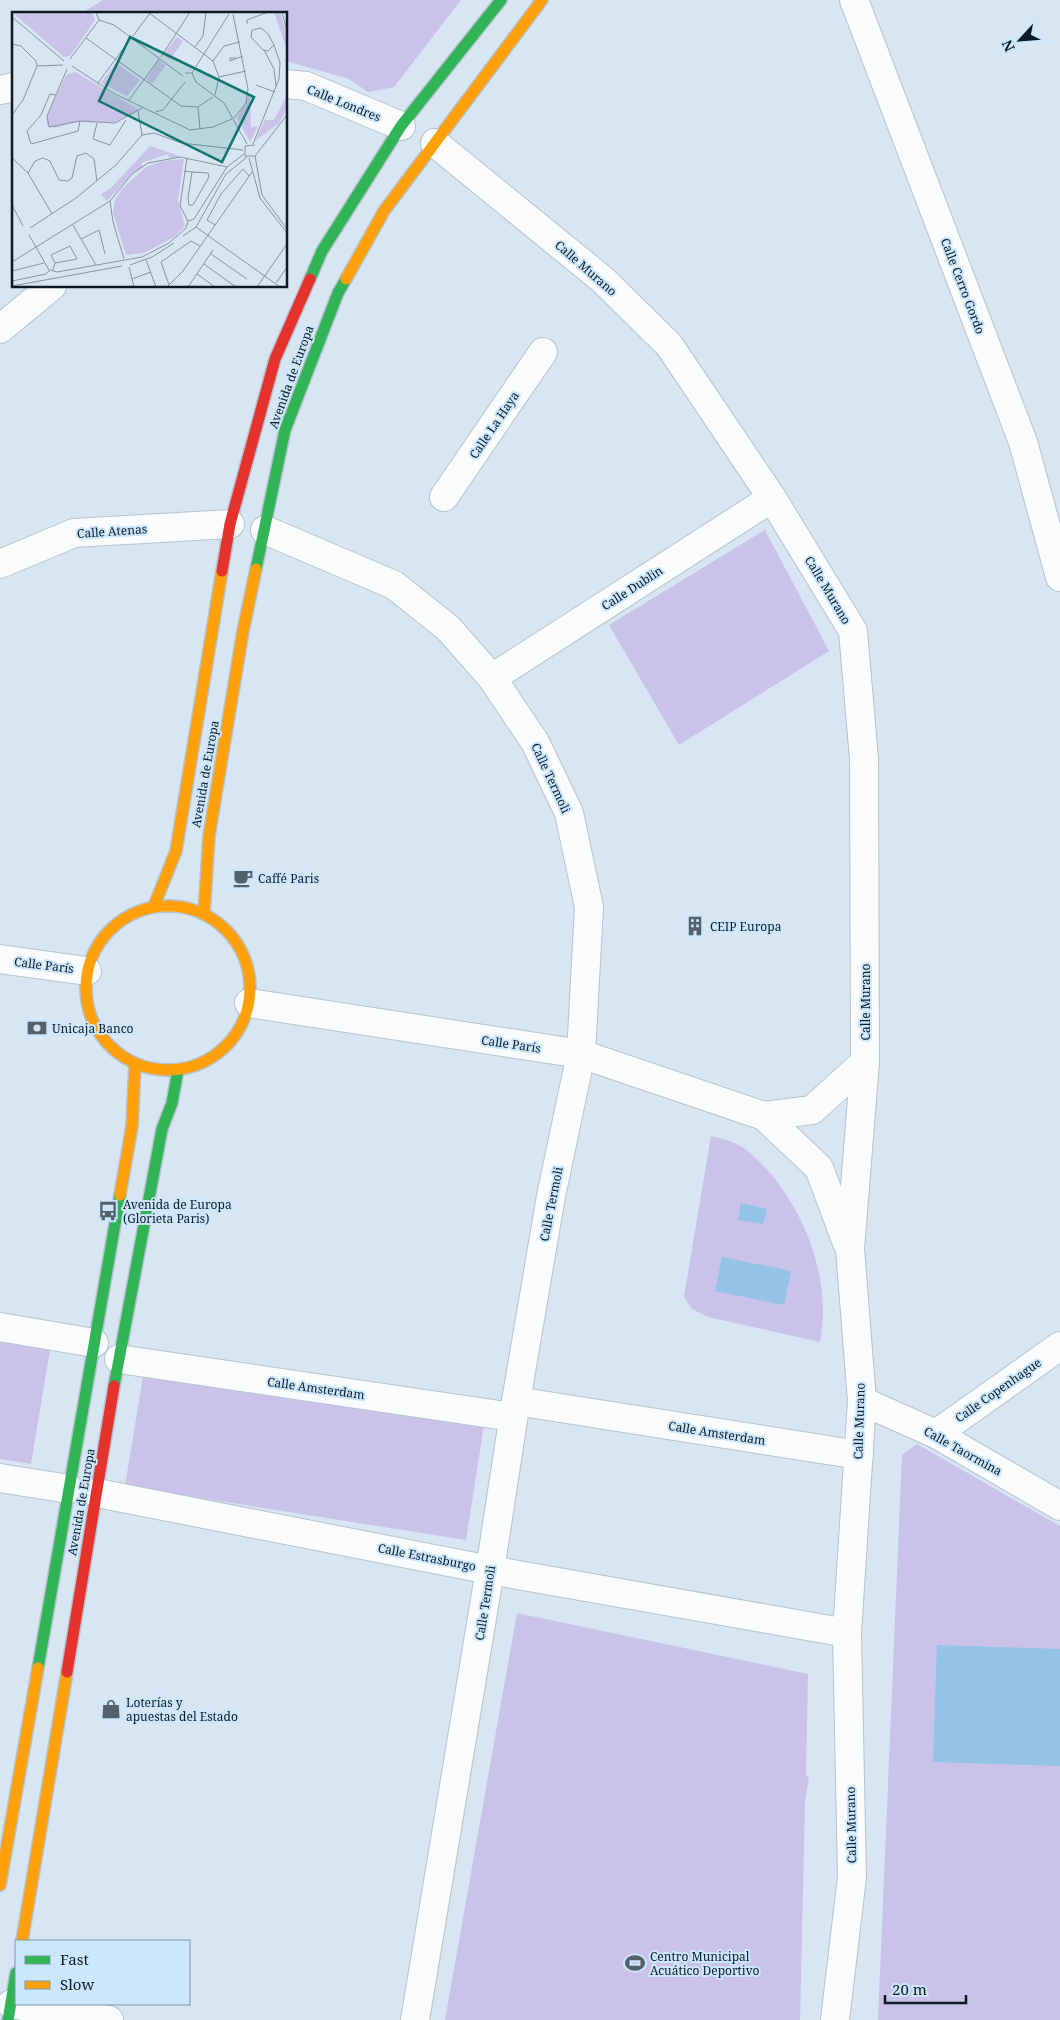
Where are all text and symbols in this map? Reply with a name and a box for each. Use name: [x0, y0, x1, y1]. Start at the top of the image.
inset map: [12, 12, 288, 288]
north arrow: [995, 15, 1045, 65]
text: N: [997, 37, 1019, 55]
street label: Calle Londres: [305, 80, 383, 126]
street label: Calle Cerro Gordo: [937, 235, 989, 337]
street label: Calle Murano: [551, 236, 621, 300]
street label: Avenida de Europa: [264, 323, 318, 431]
street label: Calle La Haya: [465, 388, 523, 462]
street label: Calle Atenas: [76, 520, 148, 542]
street label: Calle Murano: [801, 553, 855, 627]
street label: Calle Dublin: [598, 562, 666, 614]
street label: Avenida de Europa: [187, 719, 223, 829]
street label: Calle Termoli: [527, 740, 575, 816]
cafe icon: Caffé Paris: [232, 867, 254, 889]
place label: Caffé Paris: [258, 870, 319, 887]
building icon: CEIP Europa: [684, 915, 706, 937]
place label: CEIP Europa: [710, 918, 782, 935]
street label: Calle París: [13, 953, 75, 977]
street label: Calle Murano: [857, 964, 874, 1040]
bank icon: Unicaja Banco: [26, 1017, 48, 1039]
place label: Unicaja Banco: [52, 1020, 134, 1037]
street label: Calle París: [480, 1031, 542, 1057]
street label: Calle Termoli: [535, 1165, 567, 1243]
place label: Avenida de Europa (Glorieta Paris): [123, 1196, 232, 1227]
bus stop icon: Avenida de Europa (Glorieta Paris): [97, 1200, 119, 1222]
street label: Calle Copenhague: [951, 1354, 1045, 1426]
street label: Calle Amsterdam: [266, 1373, 366, 1403]
street label: Calle Murano: [849, 1382, 869, 1460]
street label: Calle Amsterdam: [667, 1417, 767, 1449]
street label: Calle Taormina: [921, 1422, 1005, 1480]
street label: Avenida de Europa: [63, 1447, 99, 1557]
street label: Calle Estrasburgo: [376, 1539, 478, 1575]
street label: Calle Termoli: [471, 1564, 499, 1642]
place label: Loterías y apuestas del Estado: [126, 1694, 238, 1725]
shop icon: Loterías y apuestas del Estado: [100, 1698, 122, 1720]
street label: Calle Murano: [842, 1786, 860, 1864]
legend: [15, 1940, 190, 2005]
place label: Centro Municipal Acuático Deportivo: [650, 1948, 760, 1979]
text: Fast: [60, 1949, 89, 1969]
sports icon: Centro Municipal Acuático Deportivo: [624, 1952, 646, 1974]
scale bar: [885, 1972, 966, 2004]
text: Slow: [60, 1974, 94, 1994]
text: 20 m: [892, 1979, 927, 1999]

